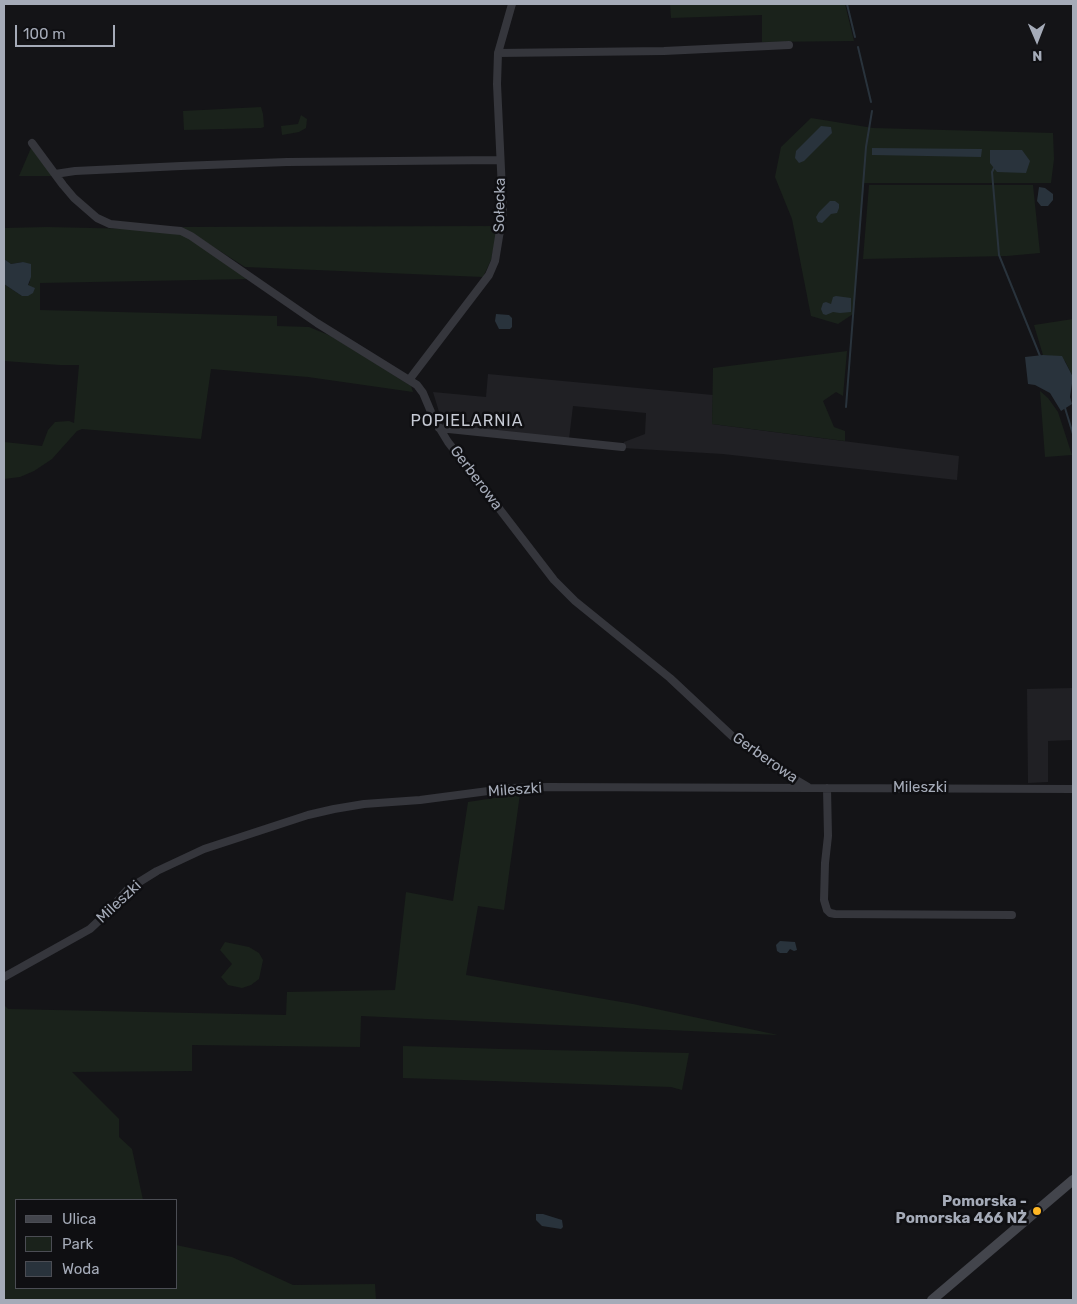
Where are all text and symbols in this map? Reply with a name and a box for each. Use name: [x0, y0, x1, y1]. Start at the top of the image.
scale bar: [18, 15, 118, 47]
north arrow: [1012, 15, 1062, 65]
text: 100 m: [23, 25, 65, 43]
text: N: [1032, 47, 1042, 64]
street label: Sołecka: [491, 178, 509, 232]
district label: POPIELARNIA: [409, 411, 525, 431]
street label: Gerberowa: [446, 442, 506, 514]
street label: Gerberowa: [729, 729, 801, 787]
street label: Mileszki: [487, 779, 543, 801]
street label: Mileszki: [893, 779, 947, 797]
street label: Mileszki: [93, 877, 145, 927]
place label: Pomorska - Pomorska 466 NŻ: [896, 1193, 1027, 1228]
legend: [15, 1199, 178, 1289]
marker: Pomorska - Pomorska 466 NŻ: [1031, 1205, 1043, 1217]
text: Ulica: [62, 1210, 96, 1228]
text: Park: [62, 1235, 93, 1253]
text: Woda: [62, 1260, 100, 1278]

